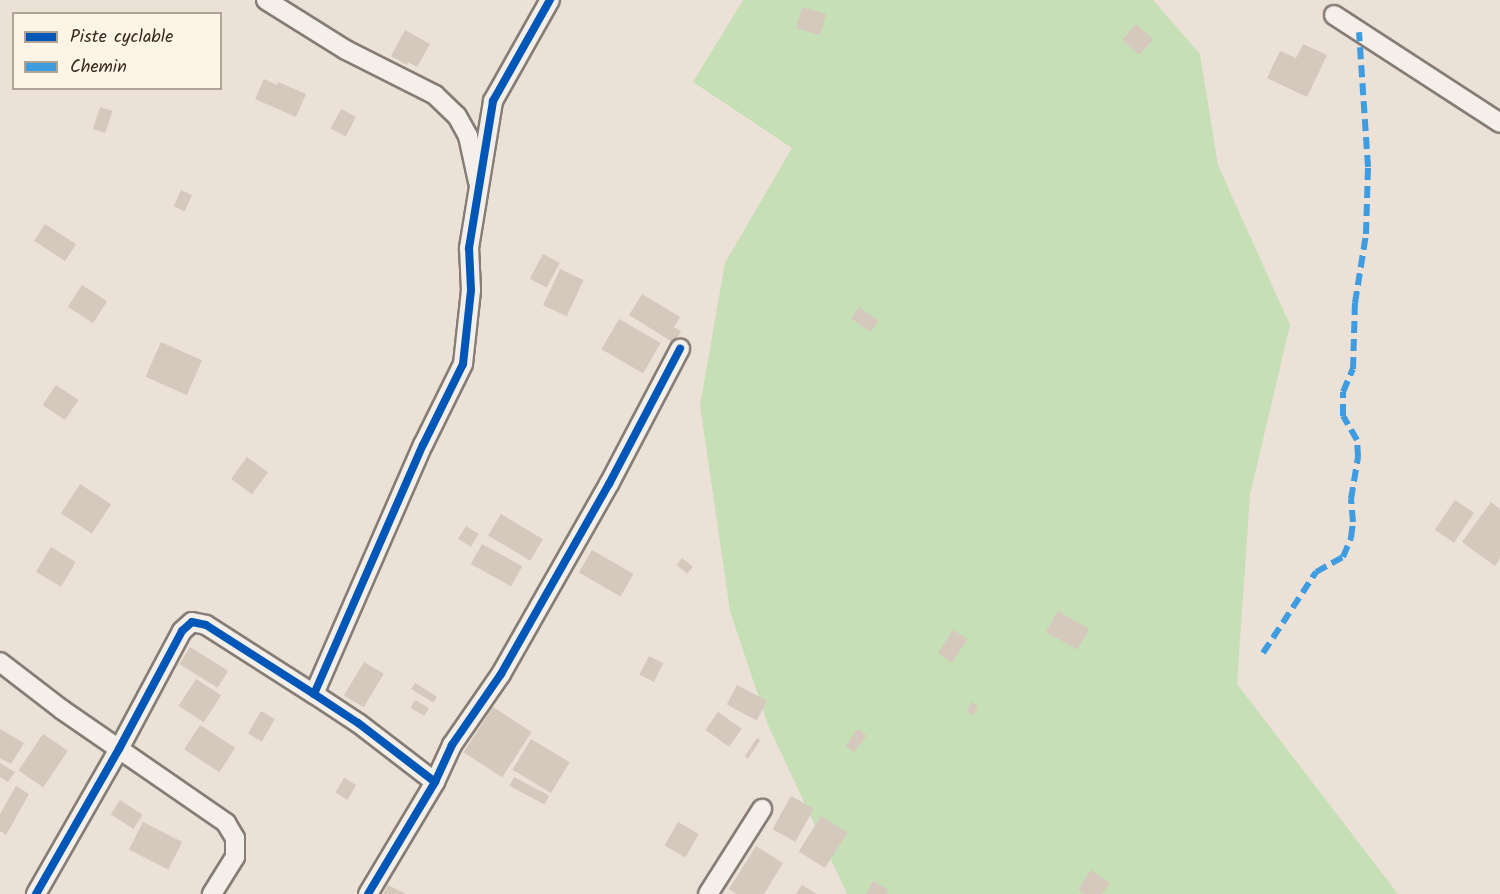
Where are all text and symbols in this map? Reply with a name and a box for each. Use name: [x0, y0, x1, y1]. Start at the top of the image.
legend: [12, 12, 222, 90]
text: Piste cyclable: [70, 23, 173, 52]
text: Chemin: [70, 53, 127, 82]

